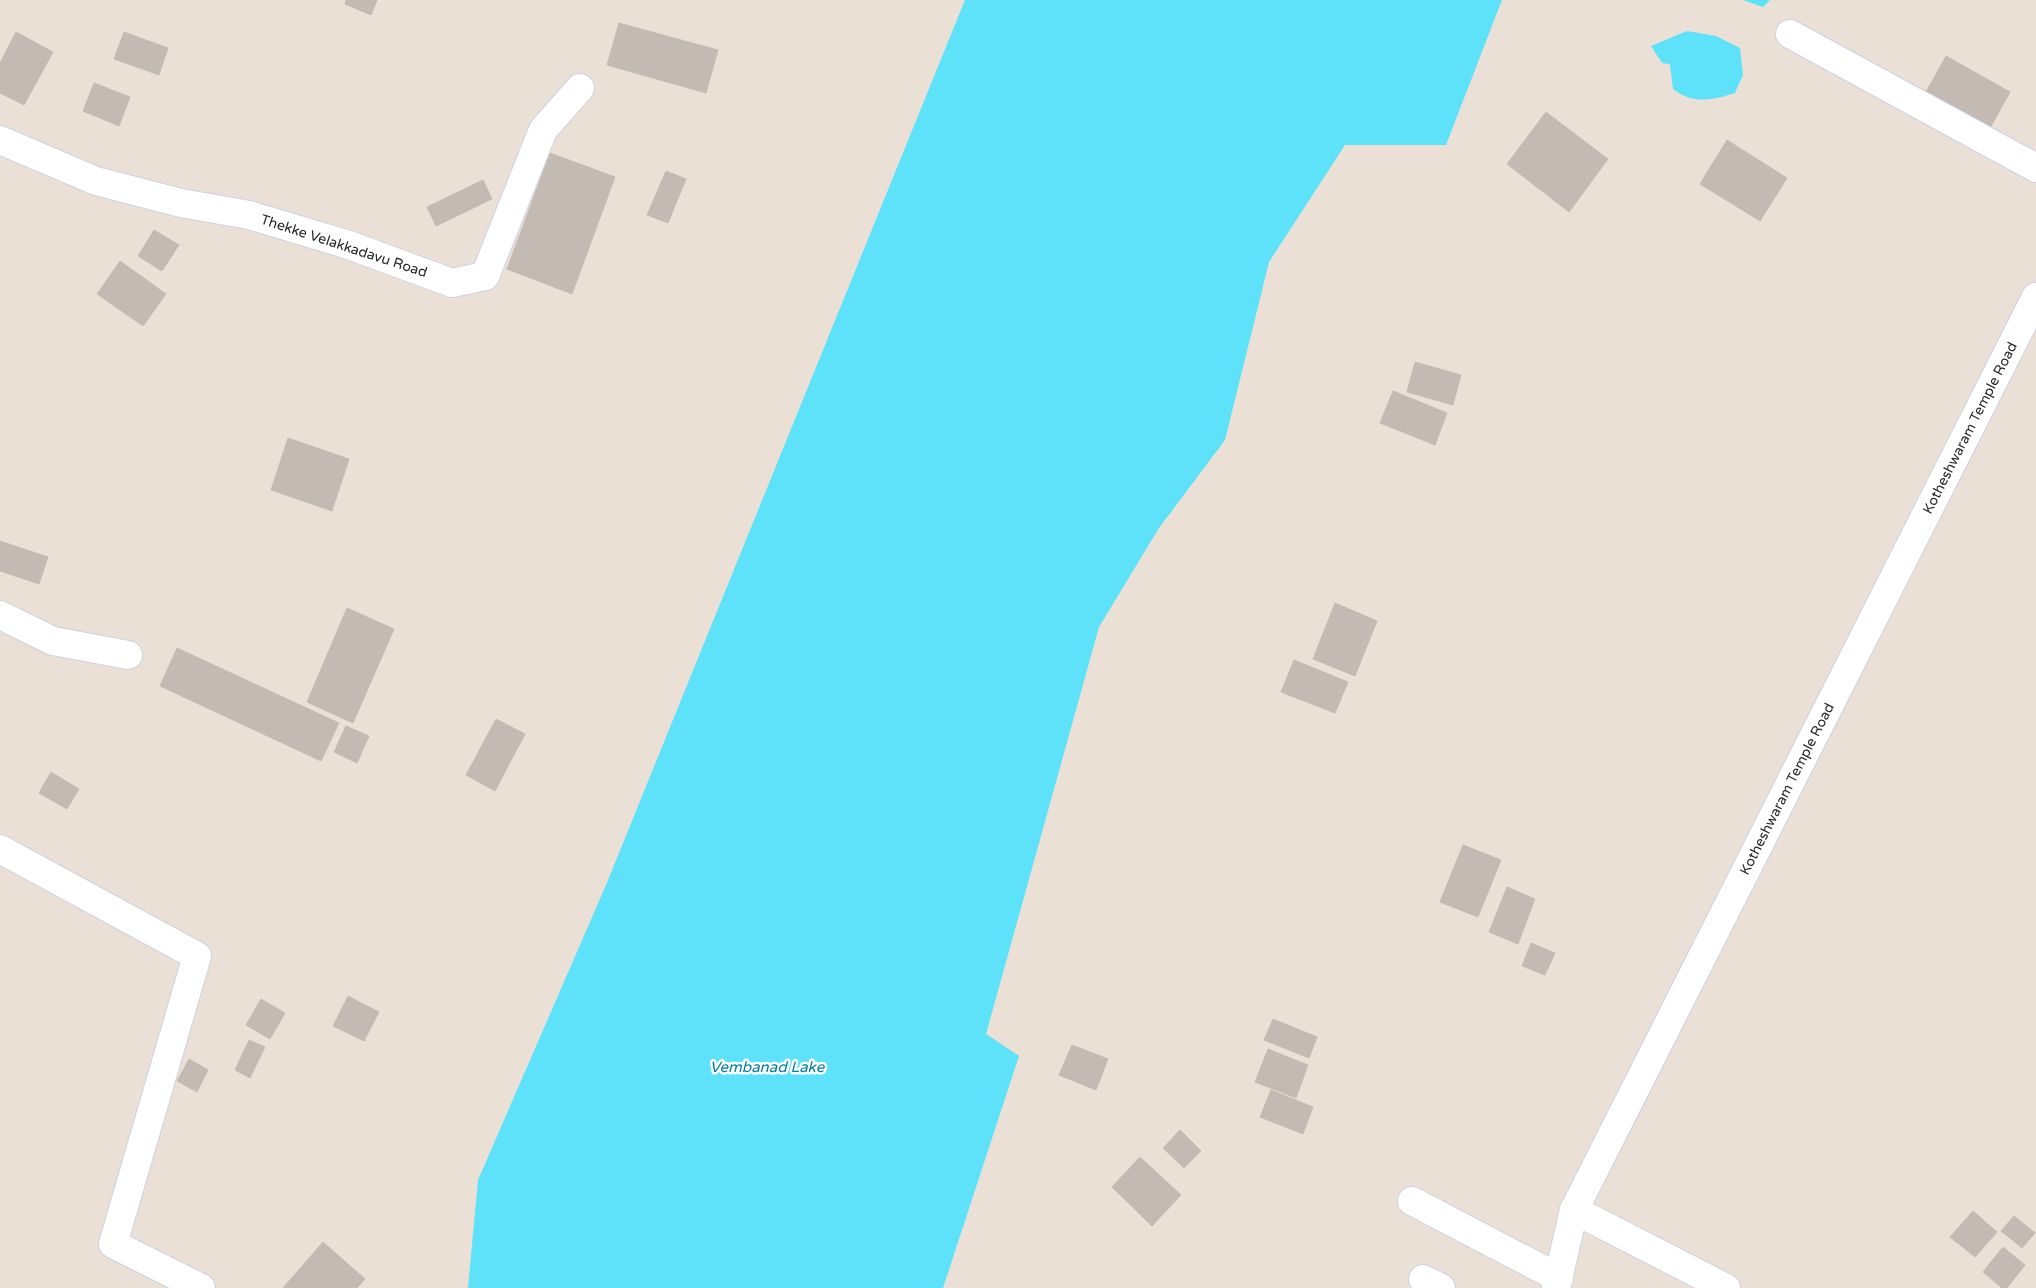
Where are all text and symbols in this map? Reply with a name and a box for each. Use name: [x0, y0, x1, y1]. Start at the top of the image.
street label: Thekke Velakkadavu Road: [259, 211, 429, 281]
street label: Kotheshwaram Temple Road: [1919, 339, 2021, 517]
street label: Kotheshwaram Temple Road: [1736, 700, 1838, 878]
water label: Vembanad Lake: [710, 1058, 826, 1076]

